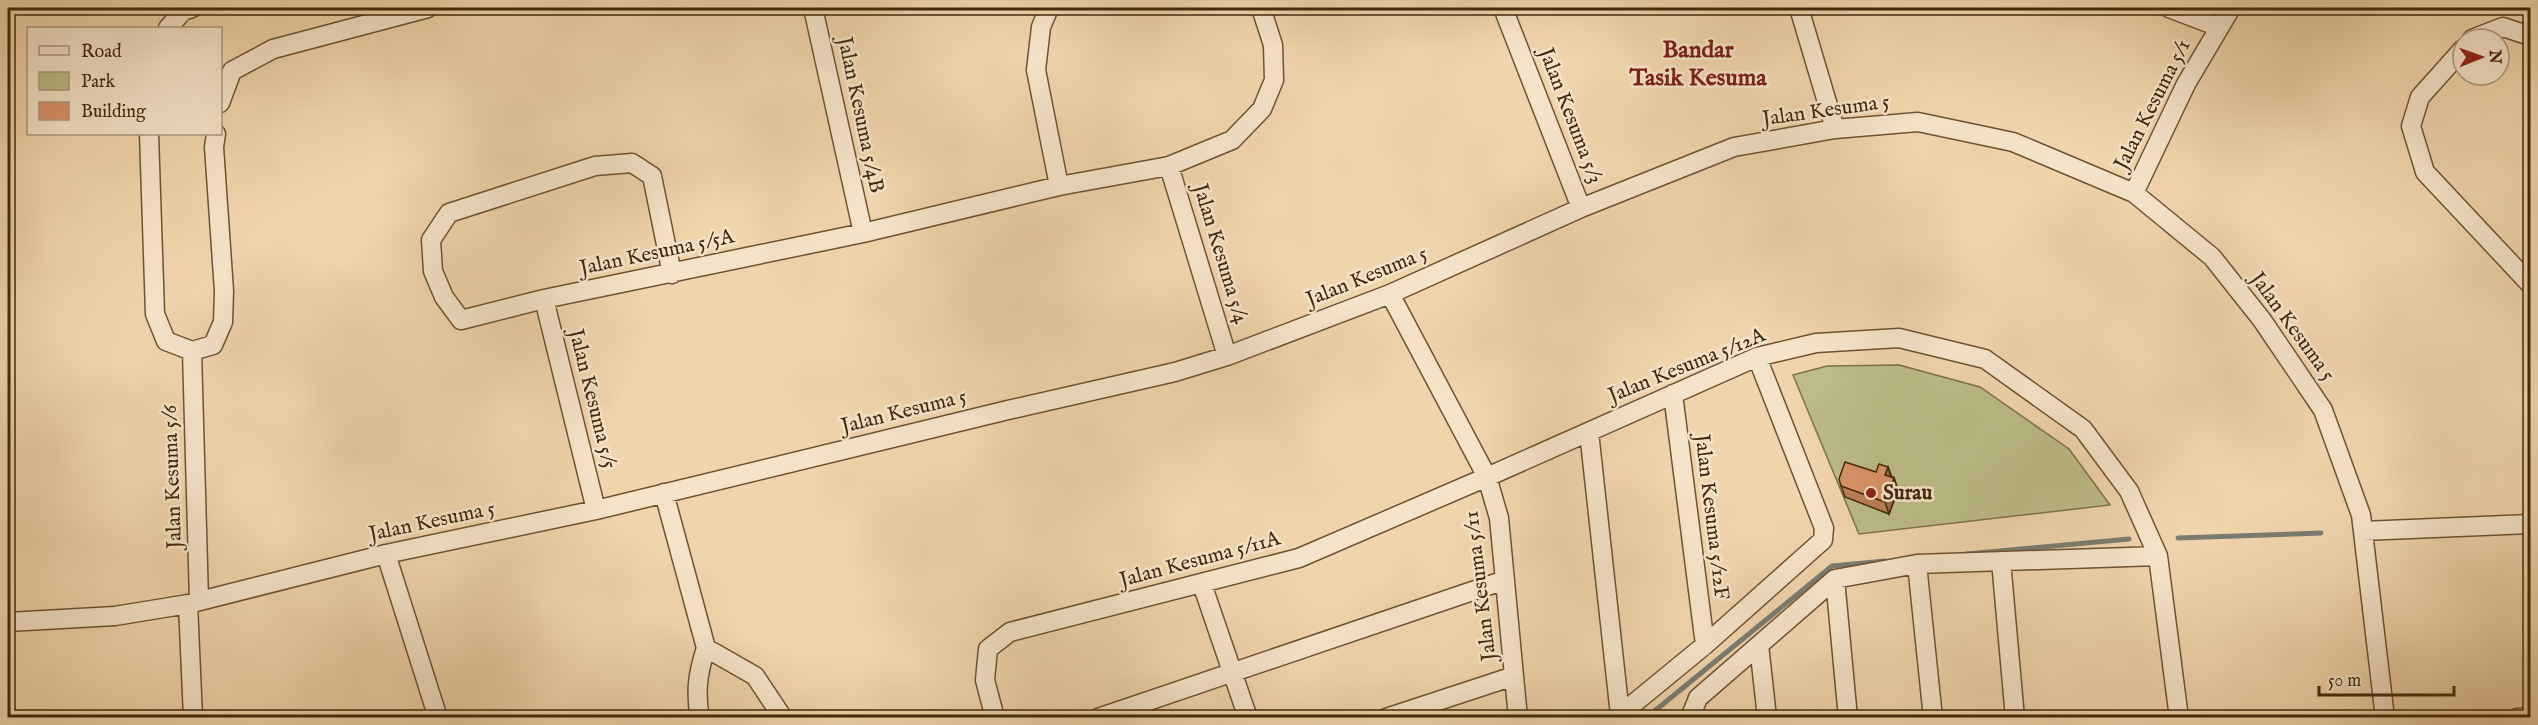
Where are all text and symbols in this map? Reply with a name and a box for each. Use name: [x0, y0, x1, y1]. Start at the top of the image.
legend: [27, 27, 222, 135]
north arrow: [2451, 27, 2511, 87]
street label: Jalan Kesuma 5/4B: [830, 33, 890, 196]
district label: Bandar Tasik Kesuma: [1628, 35, 1767, 94]
street label: Jalan Kesuma 5/1: [2108, 35, 2198, 177]
text: Road: [81, 41, 122, 64]
street label: Jalan Kesuma 5/3: [1531, 42, 1608, 188]
text: N: [2484, 49, 2504, 64]
text: Park: [81, 71, 116, 94]
street label: Jalan Kesuma 5: [1759, 89, 1892, 134]
text: Building: [81, 101, 146, 124]
street label: Jalan Kesuma 5/4: [1185, 179, 1254, 328]
street label: Jalan Kesuma 5/5A: [575, 223, 737, 283]
street label: Jalan Kesuma 5: [1301, 240, 1432, 314]
street label: Jalan Kesuma 5: [2242, 266, 2341, 387]
street label: Jalan Kesuma 5/12A: [1603, 322, 1770, 411]
street label: Jalan Kesuma 5/5: [561, 324, 622, 472]
street label: Jalan Kesuma 5: [837, 383, 970, 441]
street label: Jalan Kesuma 5/6: [157, 403, 189, 552]
street label: Jalan Kesuma 5/12F: [1687, 431, 1735, 601]
place label: Surau: [1883, 480, 1932, 507]
marker: Surau: [1864, 486, 1878, 500]
street label: Jalan Kesuma 5: [364, 495, 498, 549]
street label: Jalan Kesuma 5/11: [1458, 509, 1504, 665]
street label: Jalan Kesuma 5/11A: [1115, 525, 1284, 595]
scale bar: [2319, 659, 2454, 697]
text: 50 m: [2328, 670, 2361, 693]

